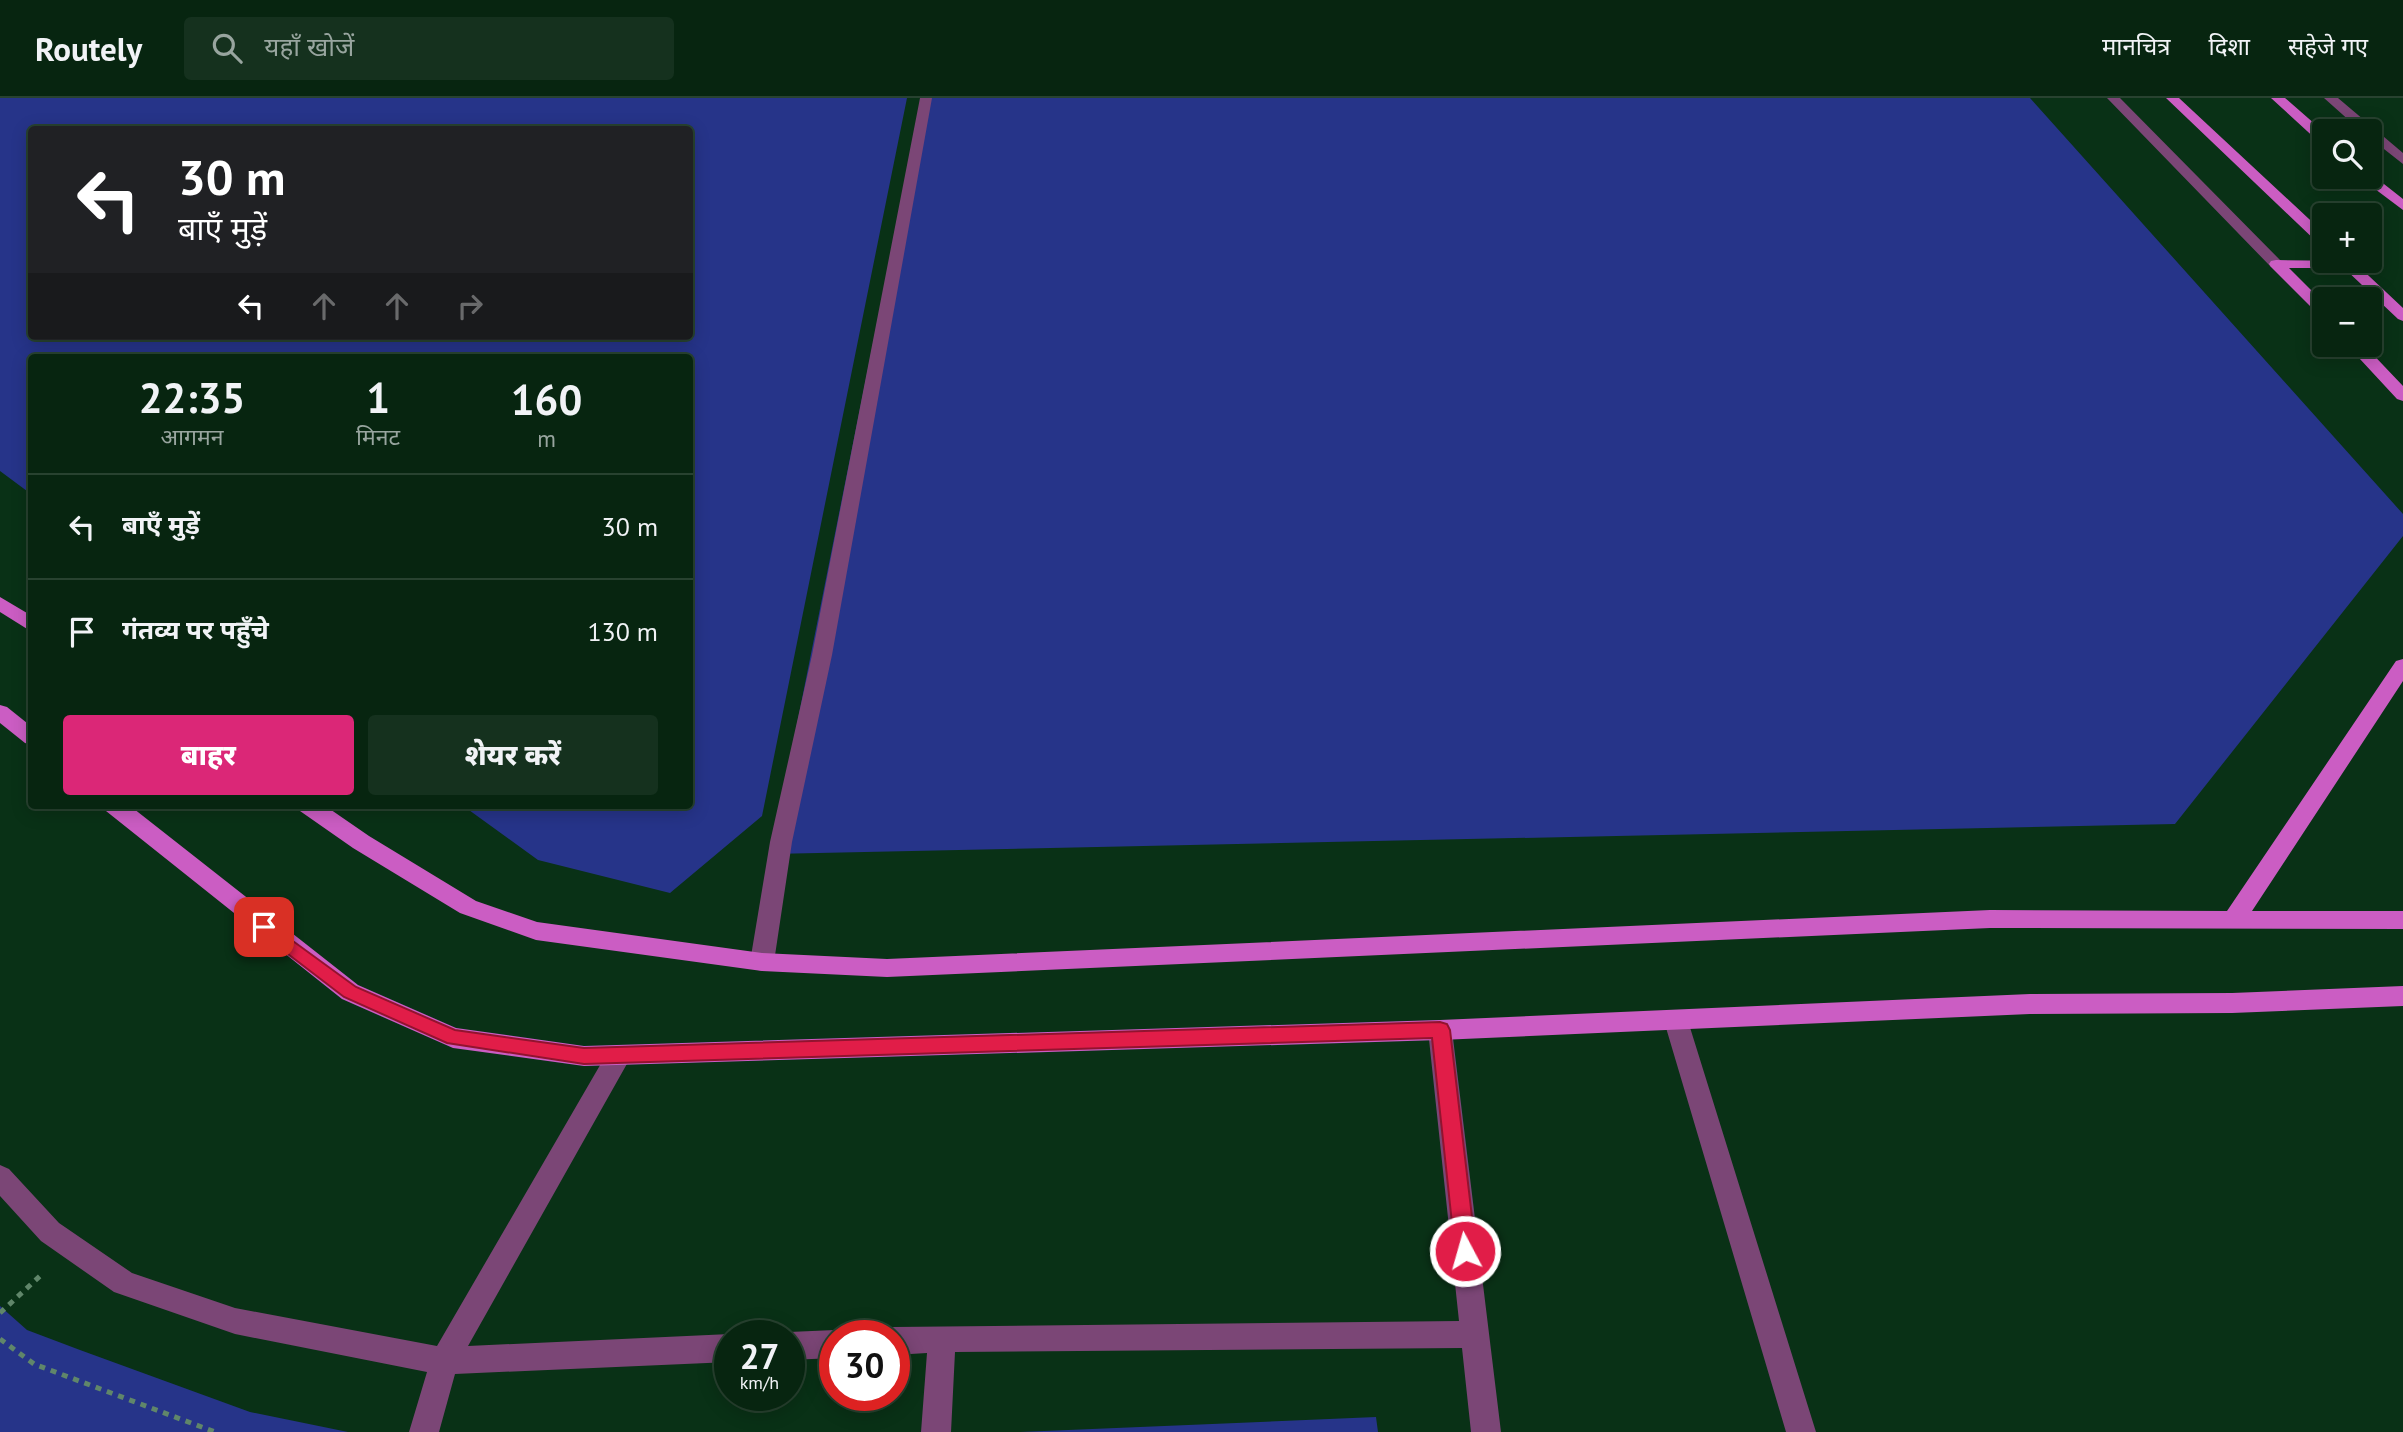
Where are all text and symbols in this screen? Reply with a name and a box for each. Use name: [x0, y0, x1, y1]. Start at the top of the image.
search box: [184, 17, 674, 80]
text: Routely: [35, 27, 142, 70]
icon: search: [208, 29, 246, 67]
text: यहाँ खोजें: [264, 30, 354, 63]
text: मानचित्र: [2102, 31, 2171, 62]
text: दिशा: [2209, 31, 2250, 62]
text: सहेजे गए: [2288, 31, 2368, 62]
map controls: [2312, 119, 2382, 357]
button: search: [2312, 119, 2382, 189]
text: 30 m: [178, 145, 285, 209]
icon: left: [63, 154, 154, 245]
button: +: [2312, 203, 2382, 273]
text: बाएँ मुड़ें: [178, 207, 267, 249]
icon: left: [232, 287, 270, 325]
icon: ahead: [305, 287, 343, 325]
icon: ahead: [378, 287, 416, 325]
icon: right: [451, 287, 489, 325]
button: −: [2312, 287, 2382, 357]
text: 22:35: [139, 370, 245, 425]
text: 1: [366, 370, 390, 425]
text: 160: [511, 372, 582, 427]
text: आगमन: [161, 422, 223, 451]
text: मिनट: [356, 422, 400, 451]
text: m: [537, 424, 556, 453]
icon: left: [63, 508, 101, 546]
text: बाएँ मुड़ें: [122, 508, 200, 541]
text: 30 m: [602, 510, 658, 543]
icon: arrive: [63, 613, 101, 651]
text: गंतव्य पर पहुँचे: [122, 613, 269, 646]
text: 130 m: [587, 615, 658, 648]
button: बाहर: [63, 715, 354, 795]
button: शेयर करें: [368, 715, 658, 795]
pin: [234, 897, 294, 957]
icon: arrive: [245, 908, 283, 946]
position arrow: [1428, 1214, 1502, 1288]
speed limit sign: 30: [819, 1320, 910, 1411]
text: 27: [740, 1333, 779, 1379]
text: km/h: [740, 1371, 779, 1394]

